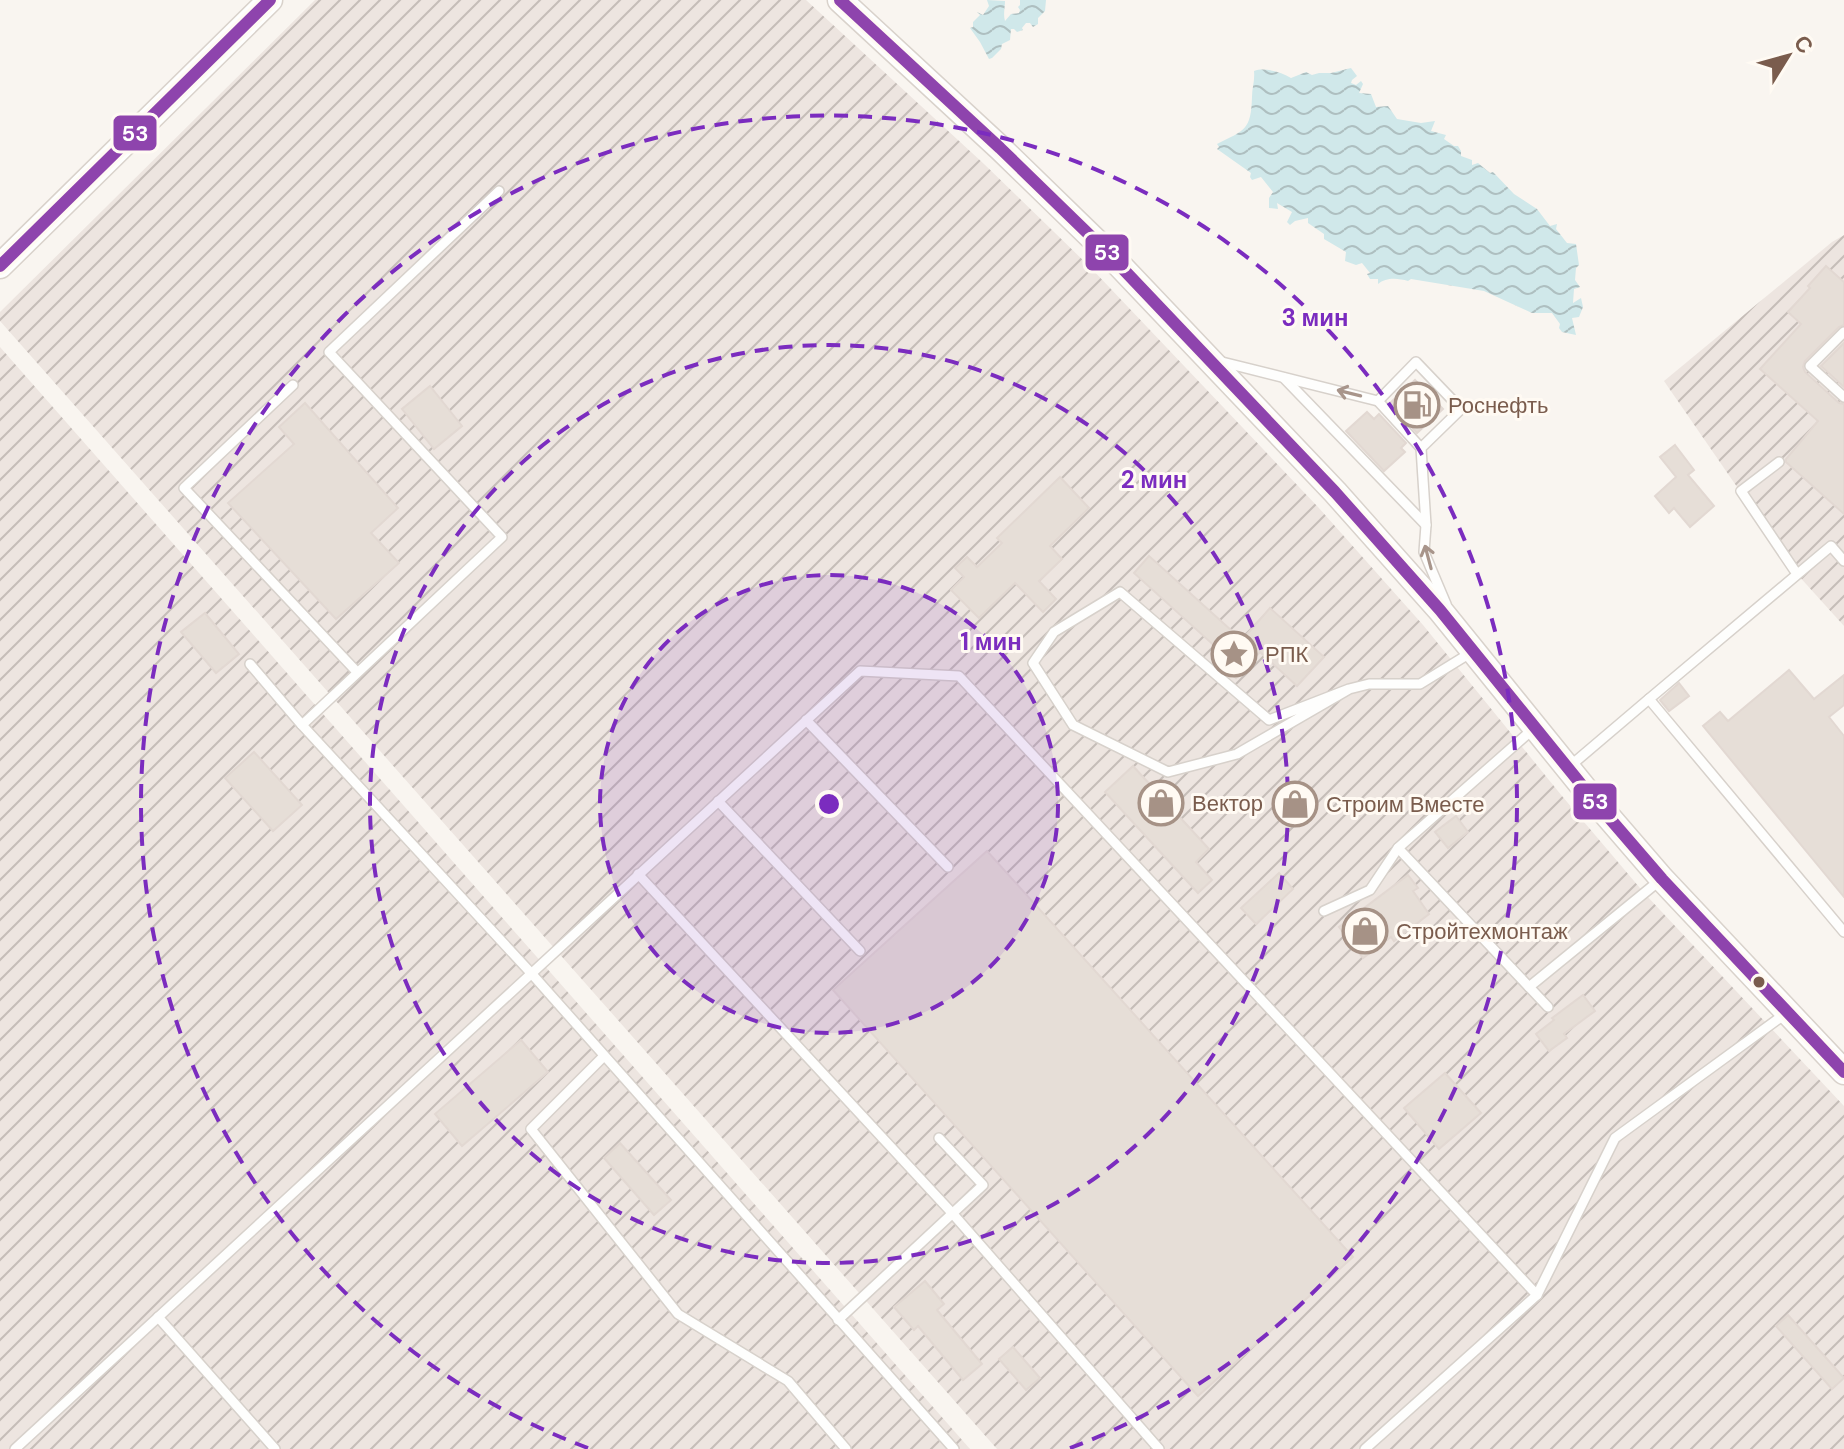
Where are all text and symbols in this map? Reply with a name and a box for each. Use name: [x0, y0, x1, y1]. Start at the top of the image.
north arrow: [1748, 16, 1828, 96]
text: С: [1787, 29, 1820, 59]
line badge: 53: [112, 114, 158, 152]
text: 53: [122, 119, 148, 148]
line badge: 53: [1084, 233, 1130, 272]
text: 53: [1094, 238, 1120, 267]
text: 3 мин: [1281, 302, 1349, 333]
fuel station icon: Роснефть: [1393, 381, 1441, 429]
one-way arrow: [1336, 385, 1362, 400]
place label: Роснефть: [1448, 391, 1548, 420]
text: 2 мин: [1121, 464, 1187, 495]
one-way arrow: [1420, 545, 1435, 570]
text: 1 мин: [960, 626, 1022, 657]
place icon: РПК: [1210, 630, 1258, 678]
place label: РПК: [1265, 640, 1308, 669]
shop icon: Вектор: [1137, 779, 1185, 827]
shop icon: Строим Вместе: [1271, 780, 1319, 828]
line badge: 53: [1572, 782, 1618, 821]
text: 53: [1582, 787, 1608, 816]
place label: Вектор: [1192, 789, 1263, 818]
centre of rings: [815, 790, 843, 818]
place label: Строим Вместе: [1326, 790, 1485, 819]
shop icon: Стройтехмонтаж: [1341, 907, 1389, 955]
place label: Стройтехмонтаж: [1396, 917, 1568, 946]
unlabelled marker: [1751, 974, 1767, 990]

